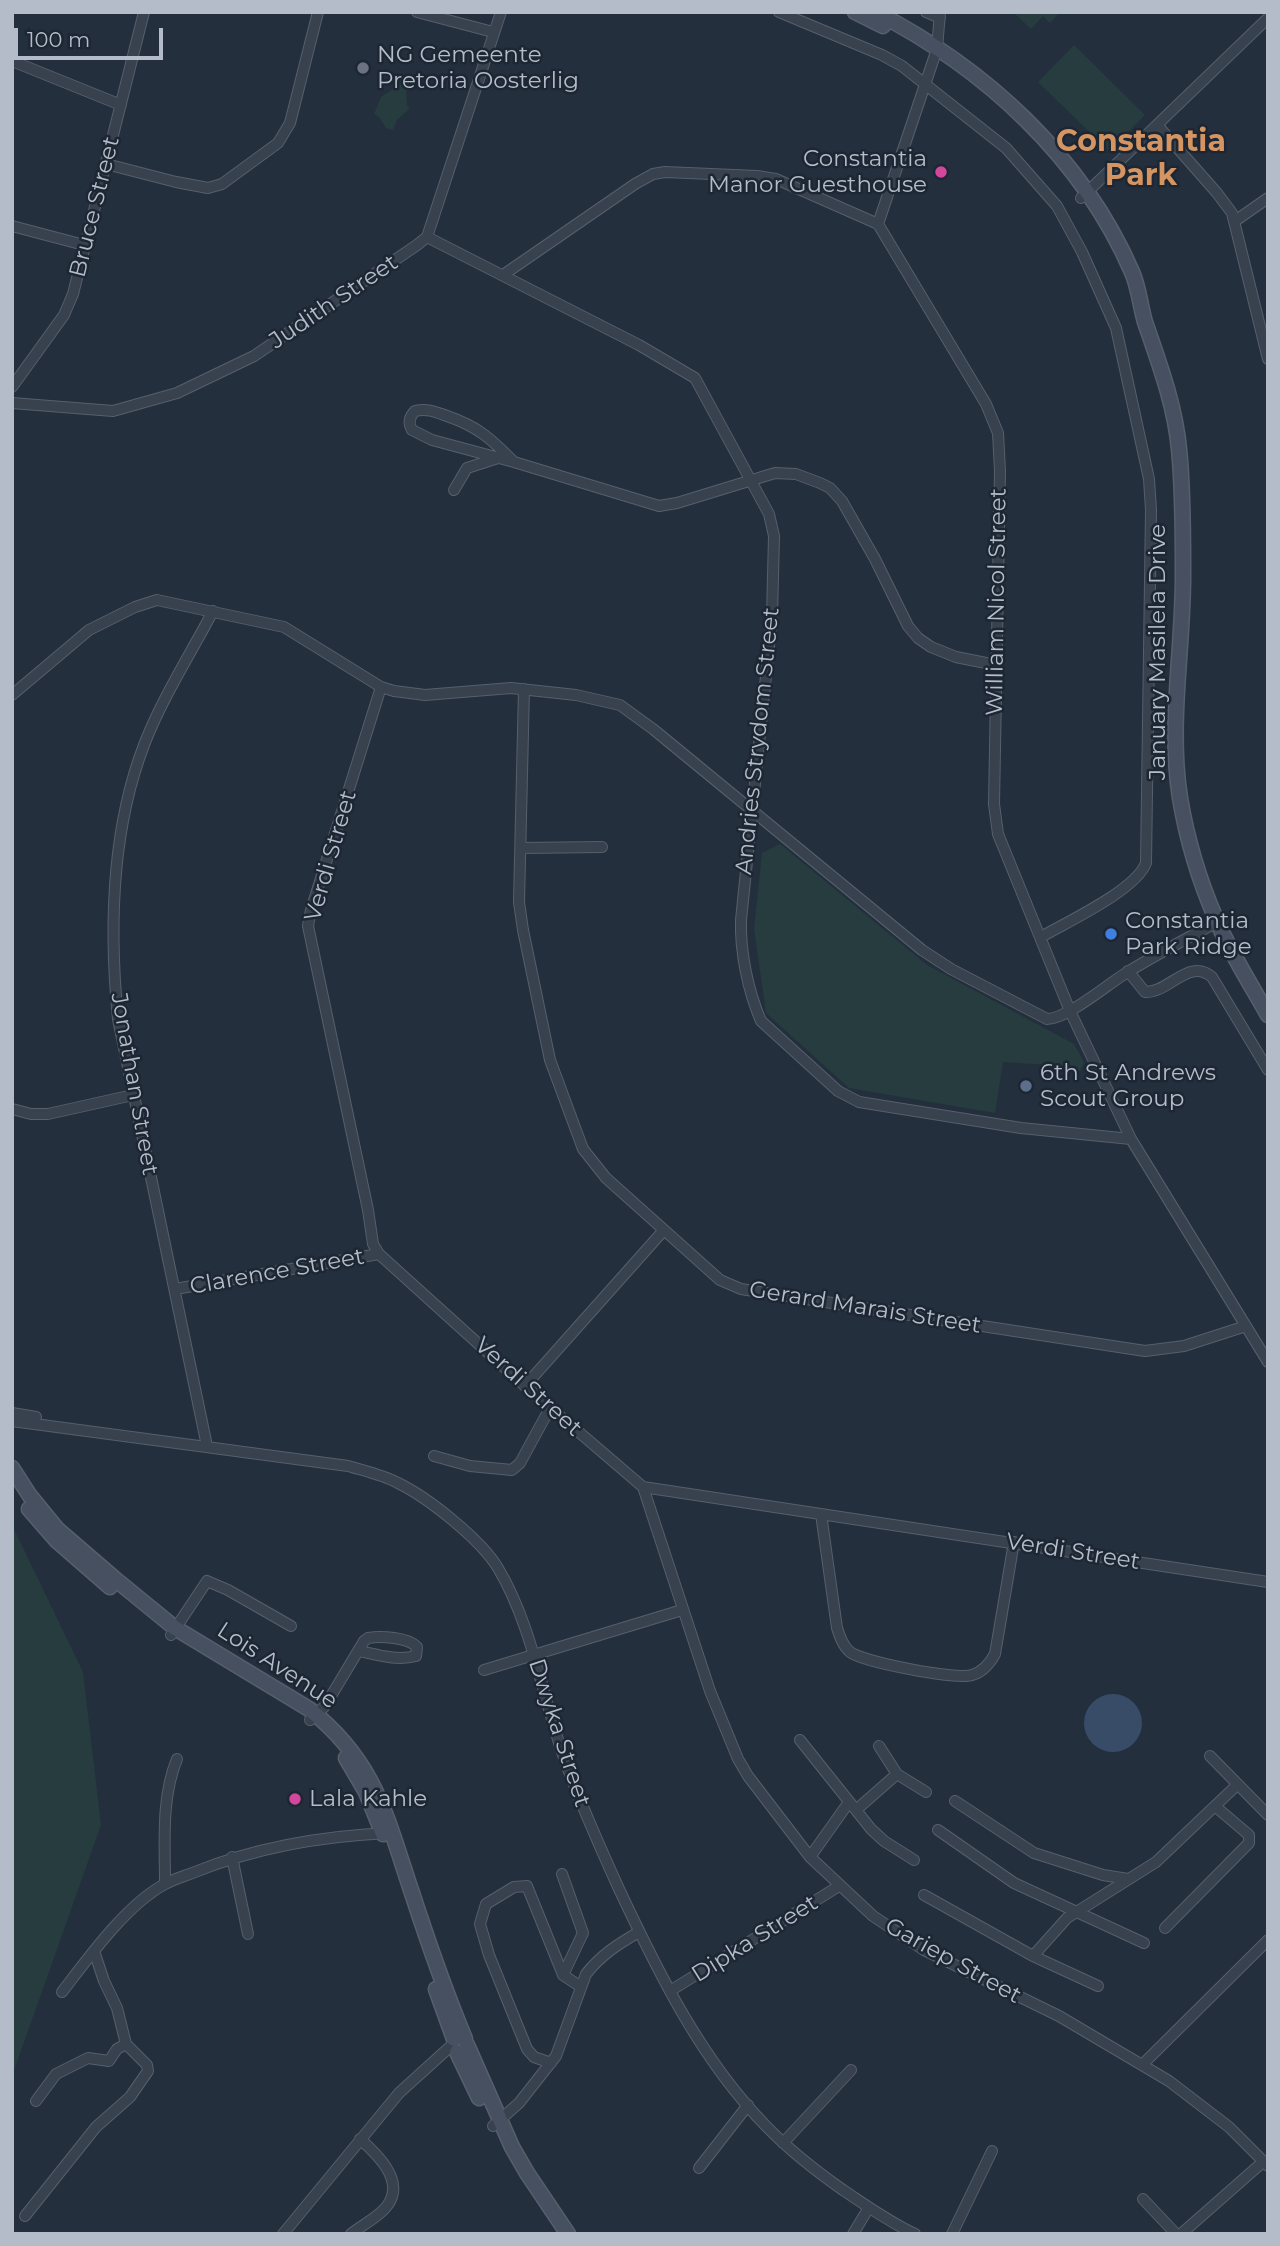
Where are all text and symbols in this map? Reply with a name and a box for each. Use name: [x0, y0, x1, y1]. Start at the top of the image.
scale bar: [18, 14, 166, 58]
text: 100 m: [27, 27, 90, 52]
place label: NG Gemeente Pretoria Oosterlig: [377, 41, 579, 95]
marker: NG Gemeente Pretoria Oosterlig: [355, 60, 371, 76]
district label: Constantia Park: [1056, 124, 1226, 194]
street label: Bruce Street: [64, 134, 126, 280]
place label: Constantia Manor Guesthouse: [708, 145, 927, 199]
marker: Constantia Manor Guesthouse: [933, 164, 949, 180]
street label: Judith Street: [265, 249, 403, 355]
street label: William Nicol Street: [981, 488, 1013, 716]
street label: January Masilela Drive: [1144, 524, 1172, 780]
street label: Andries Strydom Street: [730, 606, 786, 876]
street label: Verdi Street: [299, 787, 363, 925]
place label: Constantia Park Ridge: [1125, 907, 1252, 961]
marker: Constantia Park Ridge: [1103, 926, 1119, 942]
street label: Jonathan Street: [104, 991, 164, 1177]
place label: 6th St Andrews Scout Group: [1040, 1059, 1216, 1113]
marker: 6th St Andrews Scout Group: [1018, 1078, 1034, 1094]
street label: Clarence Street: [188, 1243, 366, 1301]
street label: Gerard Marais Street: [747, 1276, 983, 1340]
street label: Verdi Street: [469, 1332, 587, 1442]
street label: Verdi Street: [1004, 1528, 1142, 1576]
street label: Lois Avenue: [212, 1617, 342, 1715]
street label: Dwyka Street: [522, 1655, 596, 1811]
place label: Lala Kahle: [309, 1785, 427, 1813]
marker: Lala Kahle: [287, 1791, 303, 1807]
street label: Dipka Street: [687, 1889, 823, 1989]
street label: Gariep Street: [880, 1912, 1026, 2010]

